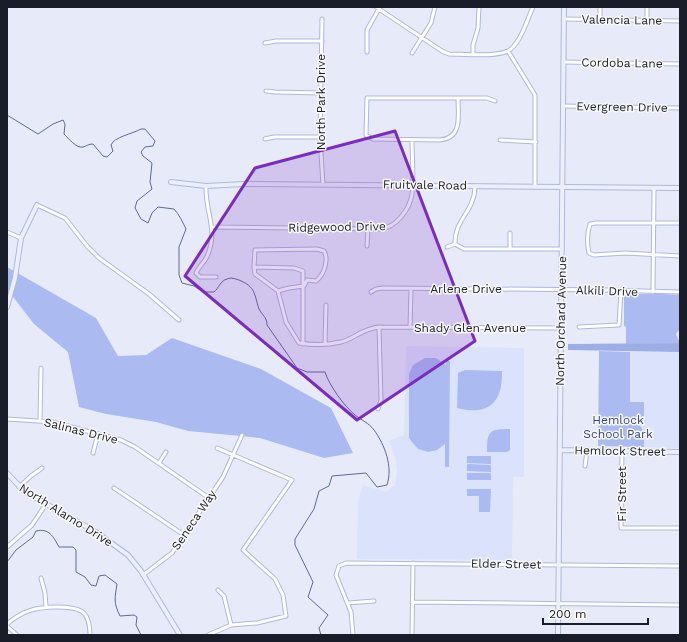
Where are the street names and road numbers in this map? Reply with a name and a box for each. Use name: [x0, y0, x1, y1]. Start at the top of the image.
street label: Valencia Lane: [582, 12, 663, 28]
street label: North Park Drive: [314, 54, 328, 150]
street label: Cordoba Lane: [581, 55, 663, 71]
street label: Evergreen Drive: [576, 99, 668, 115]
street label: Fruitvale Road: [383, 177, 467, 193]
street label: Ridgewood Drive: [288, 219, 386, 235]
street label: North Orchard Avenue: [553, 256, 569, 386]
street label: Arlene Drive: [430, 282, 502, 296]
street label: Alkili Drive: [576, 283, 638, 299]
street label: Shady Glen Avenue: [414, 321, 526, 335]
street label: Salinas Drive: [43, 415, 119, 447]
street label: Hemlock Street: [574, 443, 666, 459]
street label: Fir Street: [615, 466, 629, 522]
street label: North Alamo Drive: [17, 481, 115, 549]
street label: Seneca Way: [169, 487, 220, 553]
street label: Elder Street: [471, 556, 541, 572]

